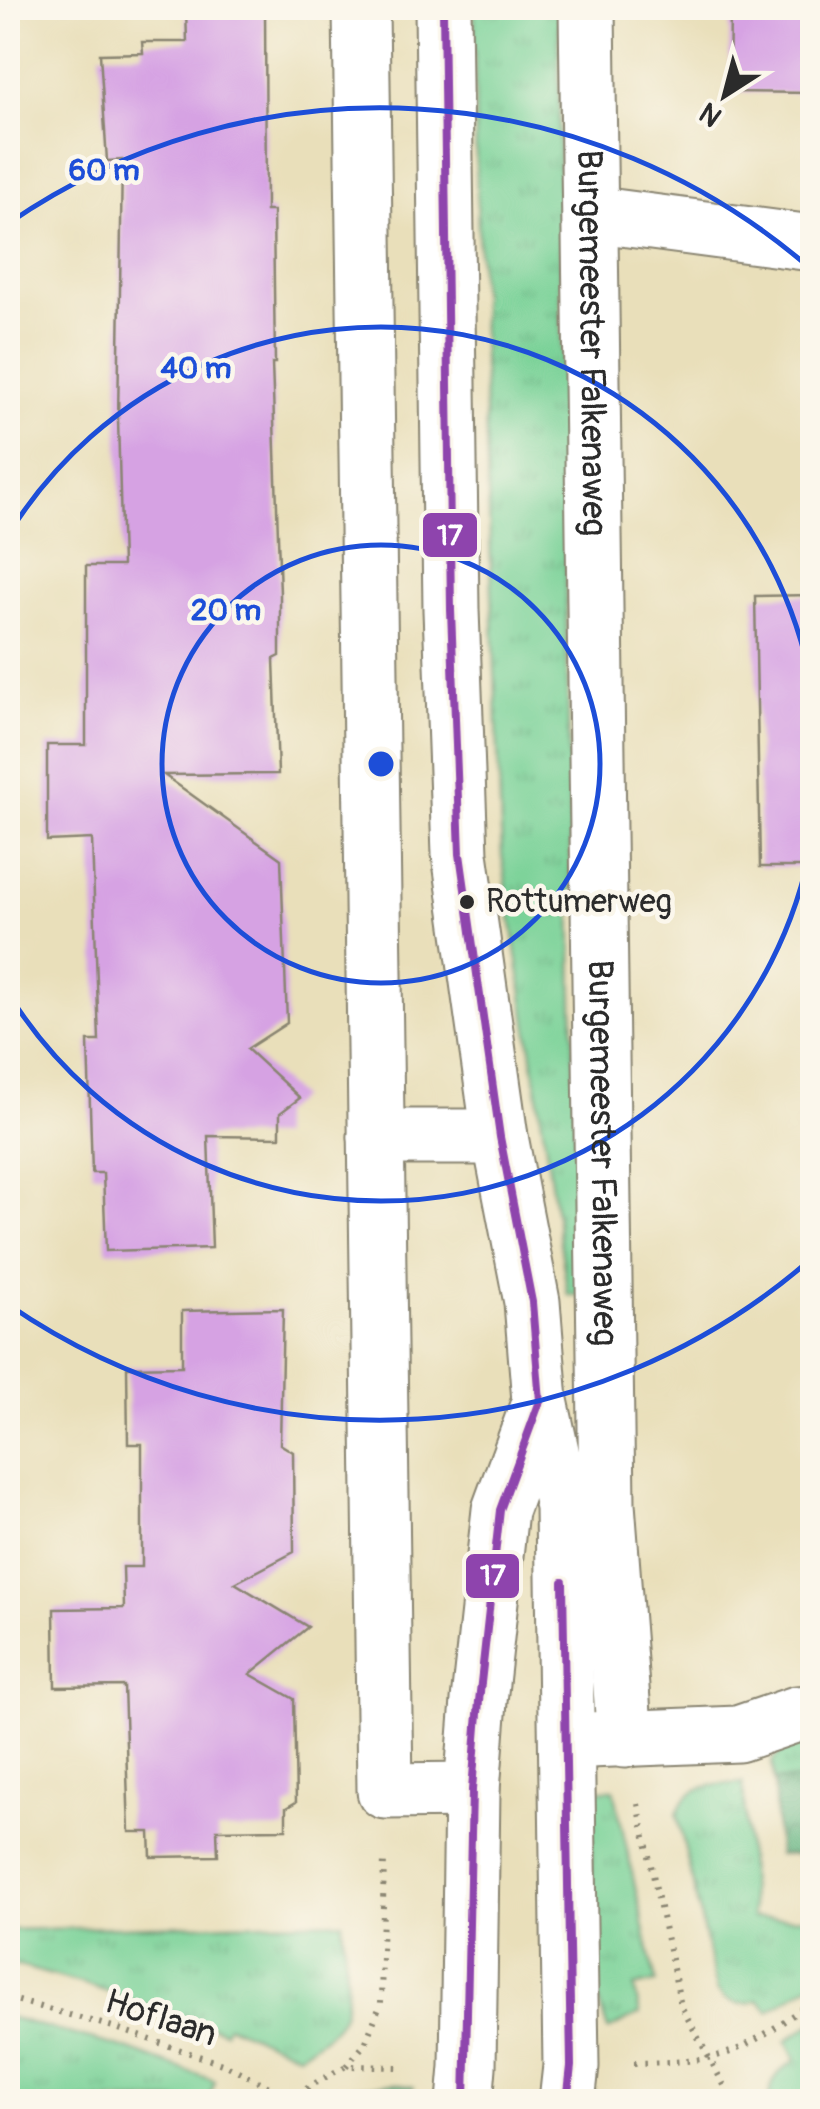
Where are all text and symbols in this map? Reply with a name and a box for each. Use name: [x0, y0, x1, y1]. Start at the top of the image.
north arrow: [675, 45, 775, 145]
text: N: [693, 94, 729, 134]
street label: Burgemeester Falkenaweg: [567, 149, 616, 537]
text: 60 m: [68, 152, 140, 189]
text: 40 m: [160, 350, 232, 387]
line badge: 17: [421, 511, 479, 559]
text: 17: [437, 519, 463, 554]
text: 20 m: [191, 592, 261, 629]
centre of rings: [363, 746, 399, 782]
place label: Rottumerweg: [486, 882, 672, 922]
marker: Rottumerweg: [457, 892, 477, 912]
street label: Burgemeester Falkenaweg: [578, 959, 627, 1346]
line badge: 17: [464, 1552, 521, 1600]
text: 17: [480, 1559, 506, 1594]
street label: Hoflaan: [100, 1979, 222, 2057]

